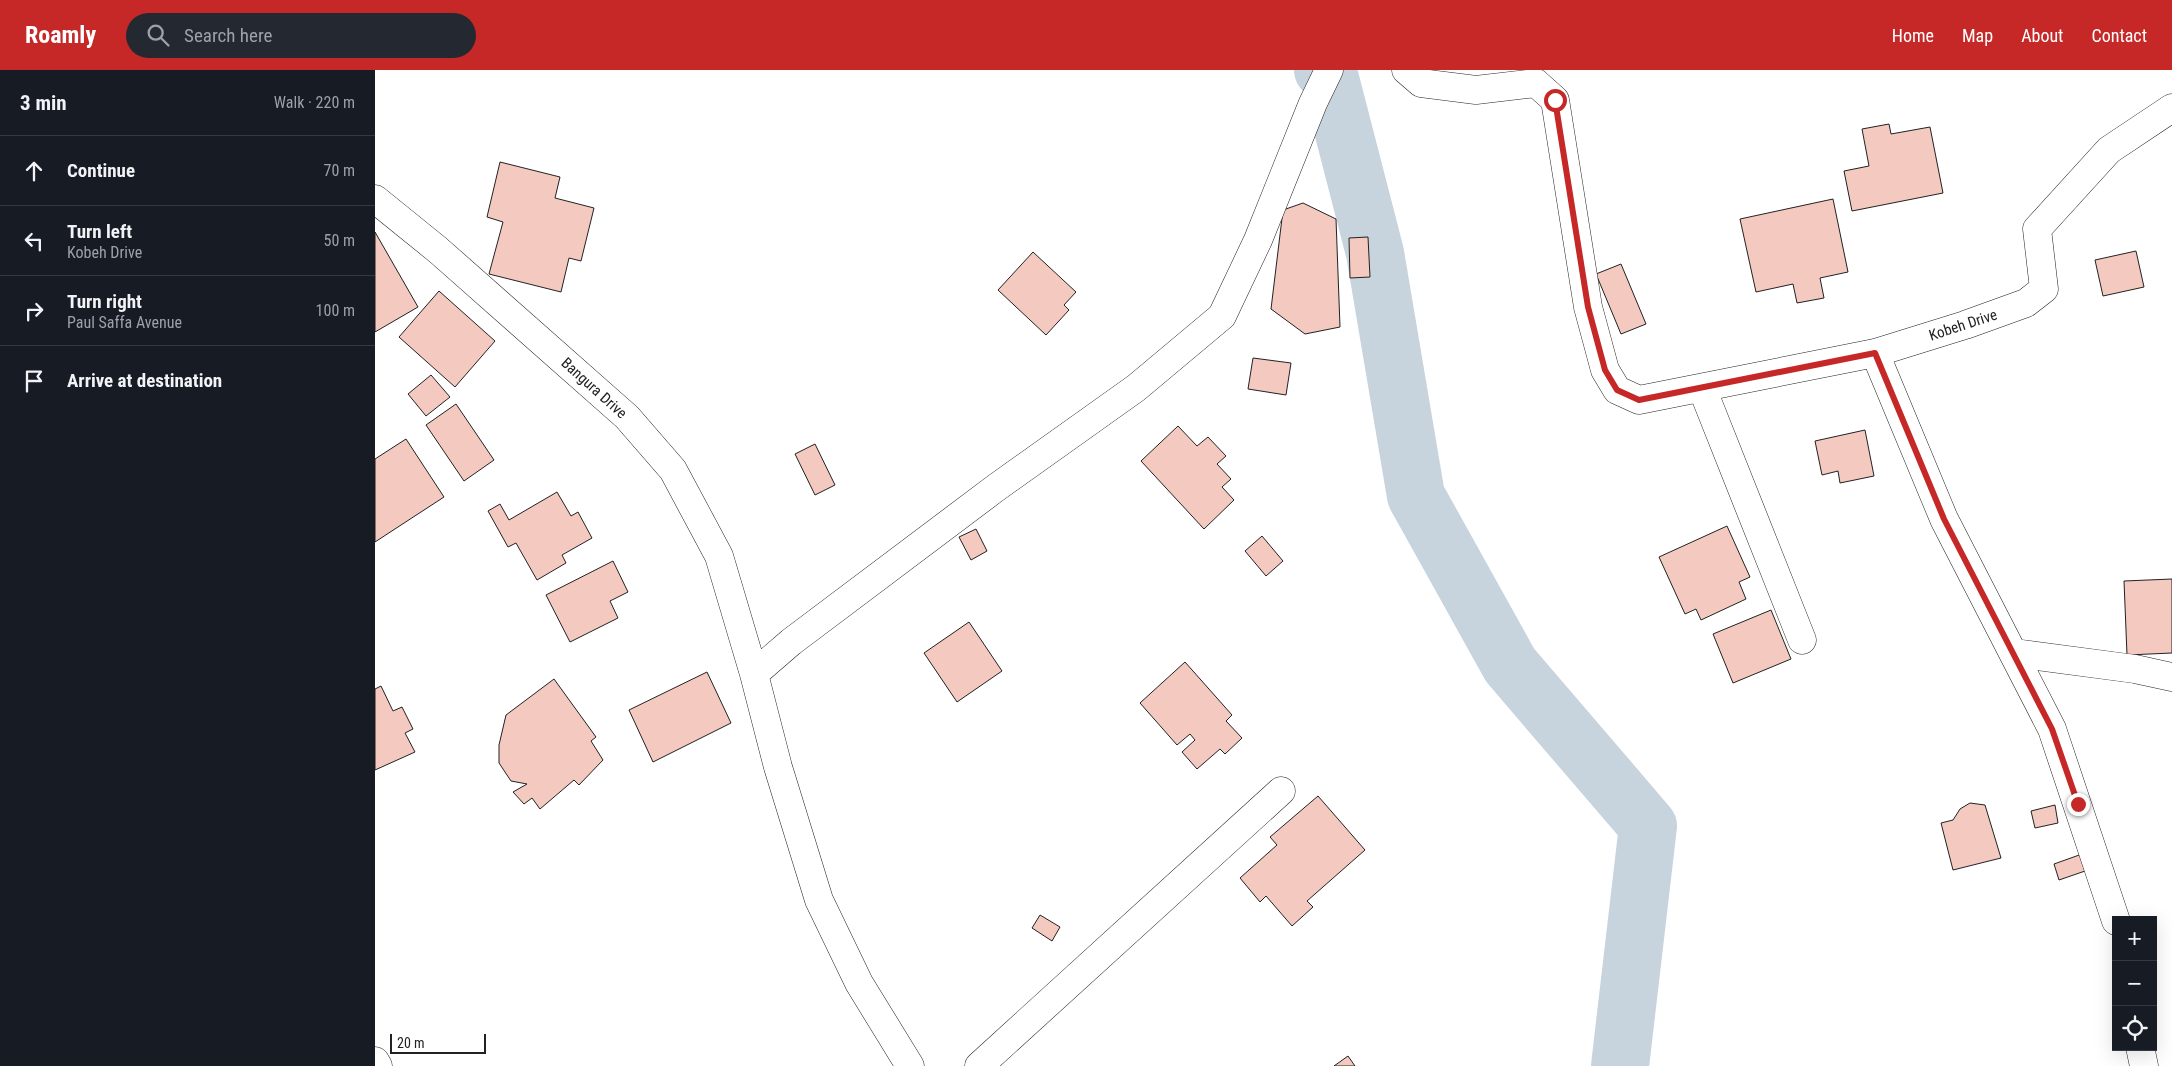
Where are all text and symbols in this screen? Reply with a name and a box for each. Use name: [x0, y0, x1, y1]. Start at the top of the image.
search box: [126, 13, 476, 58]
text: Roamly: [25, 21, 96, 49]
icon: search: [144, 21, 172, 49]
text: Search here: [184, 24, 272, 47]
text: Home: [1892, 25, 1934, 46]
text: Map: [1962, 25, 1993, 46]
text: About: [2021, 25, 2063, 46]
text: Contact: [2091, 25, 2147, 46]
route start: [1544, 89, 1567, 112]
text: 3 min: [20, 91, 67, 115]
text: Walk · 220 m: [274, 93, 355, 112]
icon: ahead: [20, 157, 48, 185]
text: Continue: [67, 159, 135, 182]
text: 70 m: [323, 161, 355, 180]
text: Turn left: [67, 220, 132, 243]
icon: left: [20, 227, 48, 255]
text: 50 m: [323, 231, 355, 250]
text: Kobeh Drive: [67, 243, 142, 262]
text: Turn right: [67, 290, 142, 313]
icon: right: [20, 297, 48, 325]
text: 100 m: [316, 301, 355, 320]
street label: Kobeh Drive: [1927, 306, 1999, 344]
text: Paul Saffa Avenue: [67, 313, 182, 332]
street label: Bangura Drive: [557, 354, 631, 422]
icon: arrive: [20, 367, 48, 395]
text: Arrive at destination: [67, 369, 222, 392]
route end: [2067, 793, 2090, 816]
map controls: [2112, 916, 2157, 1051]
button: +: [2112, 916, 2157, 961]
button: −: [2112, 961, 2157, 1006]
button: locate: [2112, 1006, 2157, 1051]
scale bar: [390, 1031, 486, 1054]
text: 20 m: [397, 1035, 425, 1051]

